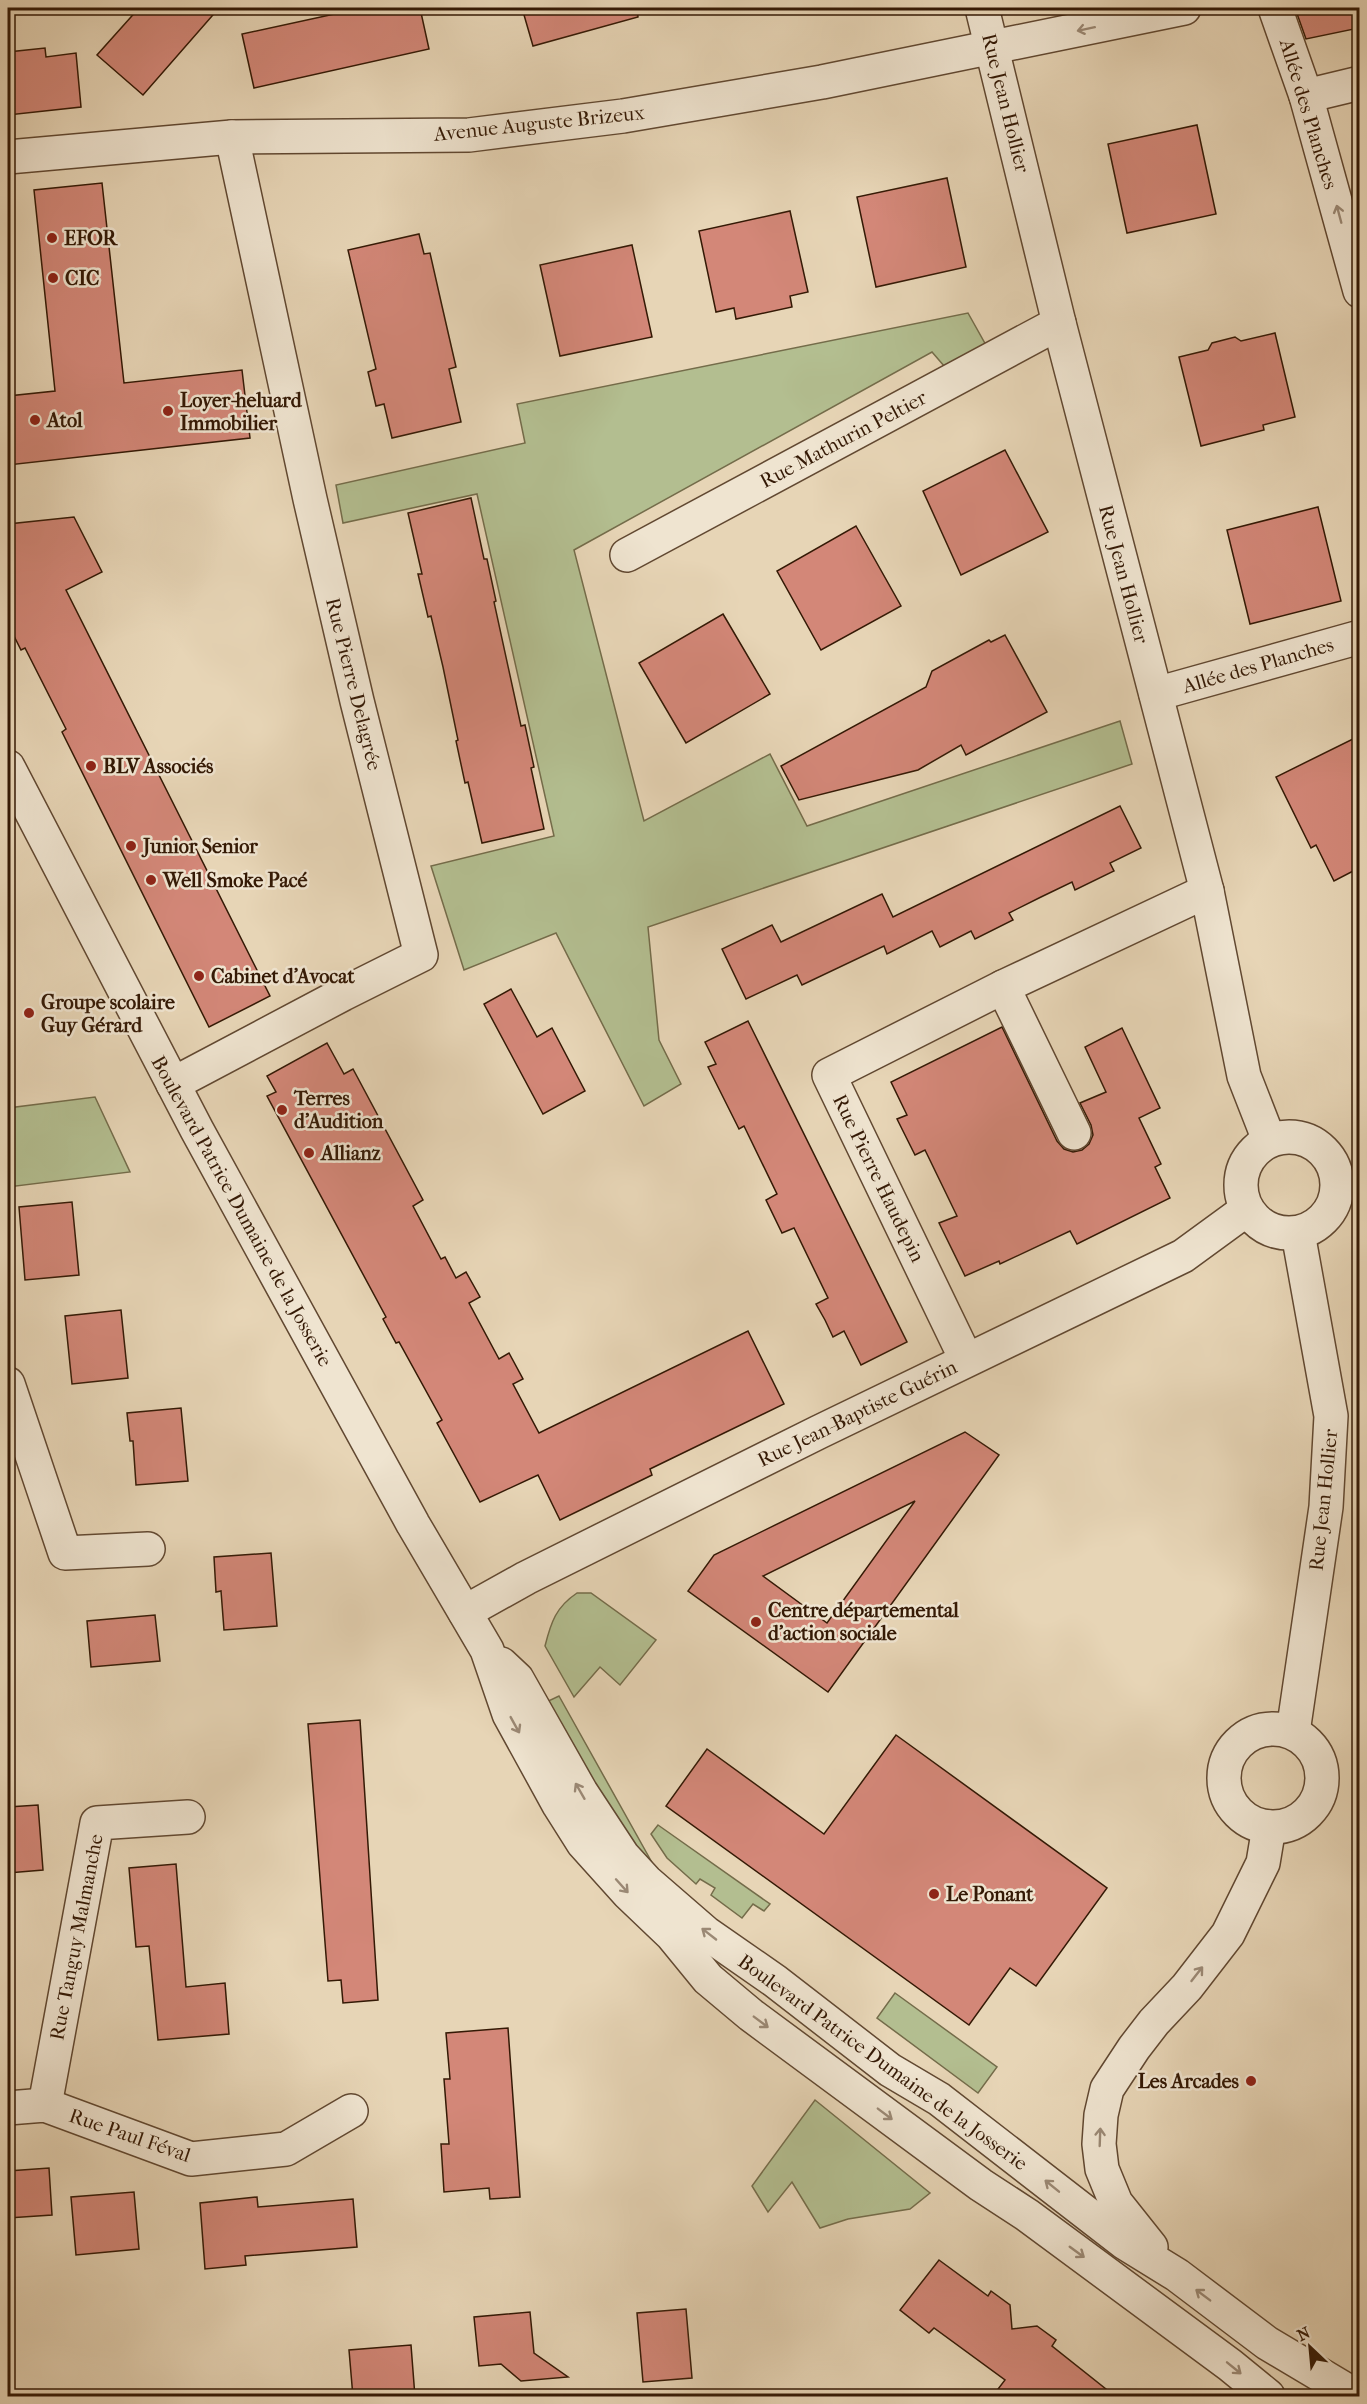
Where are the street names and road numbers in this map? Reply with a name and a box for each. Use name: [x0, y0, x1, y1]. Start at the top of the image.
street label: Rue Jean Hollier: [977, 31, 1034, 176]
street label: Allée des Planches: [1274, 35, 1342, 192]
street label: Avenue Auguste Brizeux: [432, 101, 646, 146]
street label: Rue Mathurin Peltier: [756, 386, 931, 493]
street label: Rue Jean Hollier: [1094, 502, 1153, 646]
street label: Rue Pierre Delagrée: [321, 595, 386, 773]
street label: Allée des Planches: [1179, 633, 1336, 698]
street label: Boulevard Patrice Dumaine de la Josserie: [146, 1052, 337, 1371]
street label: Rue Pierre Haudepin: [828, 1091, 929, 1266]
street label: Rue Jean-Baptiste Guérin: [754, 1355, 961, 1472]
street label: Rue Jean Hollier: [1305, 1427, 1342, 1572]
street label: Rue Tanguy Malmanche: [45, 1832, 108, 2042]
street label: Boulevard Patrice Dumaine de la Josserie: [734, 1950, 1032, 2175]
street label: Rue Paul Féval: [66, 2104, 194, 2167]

